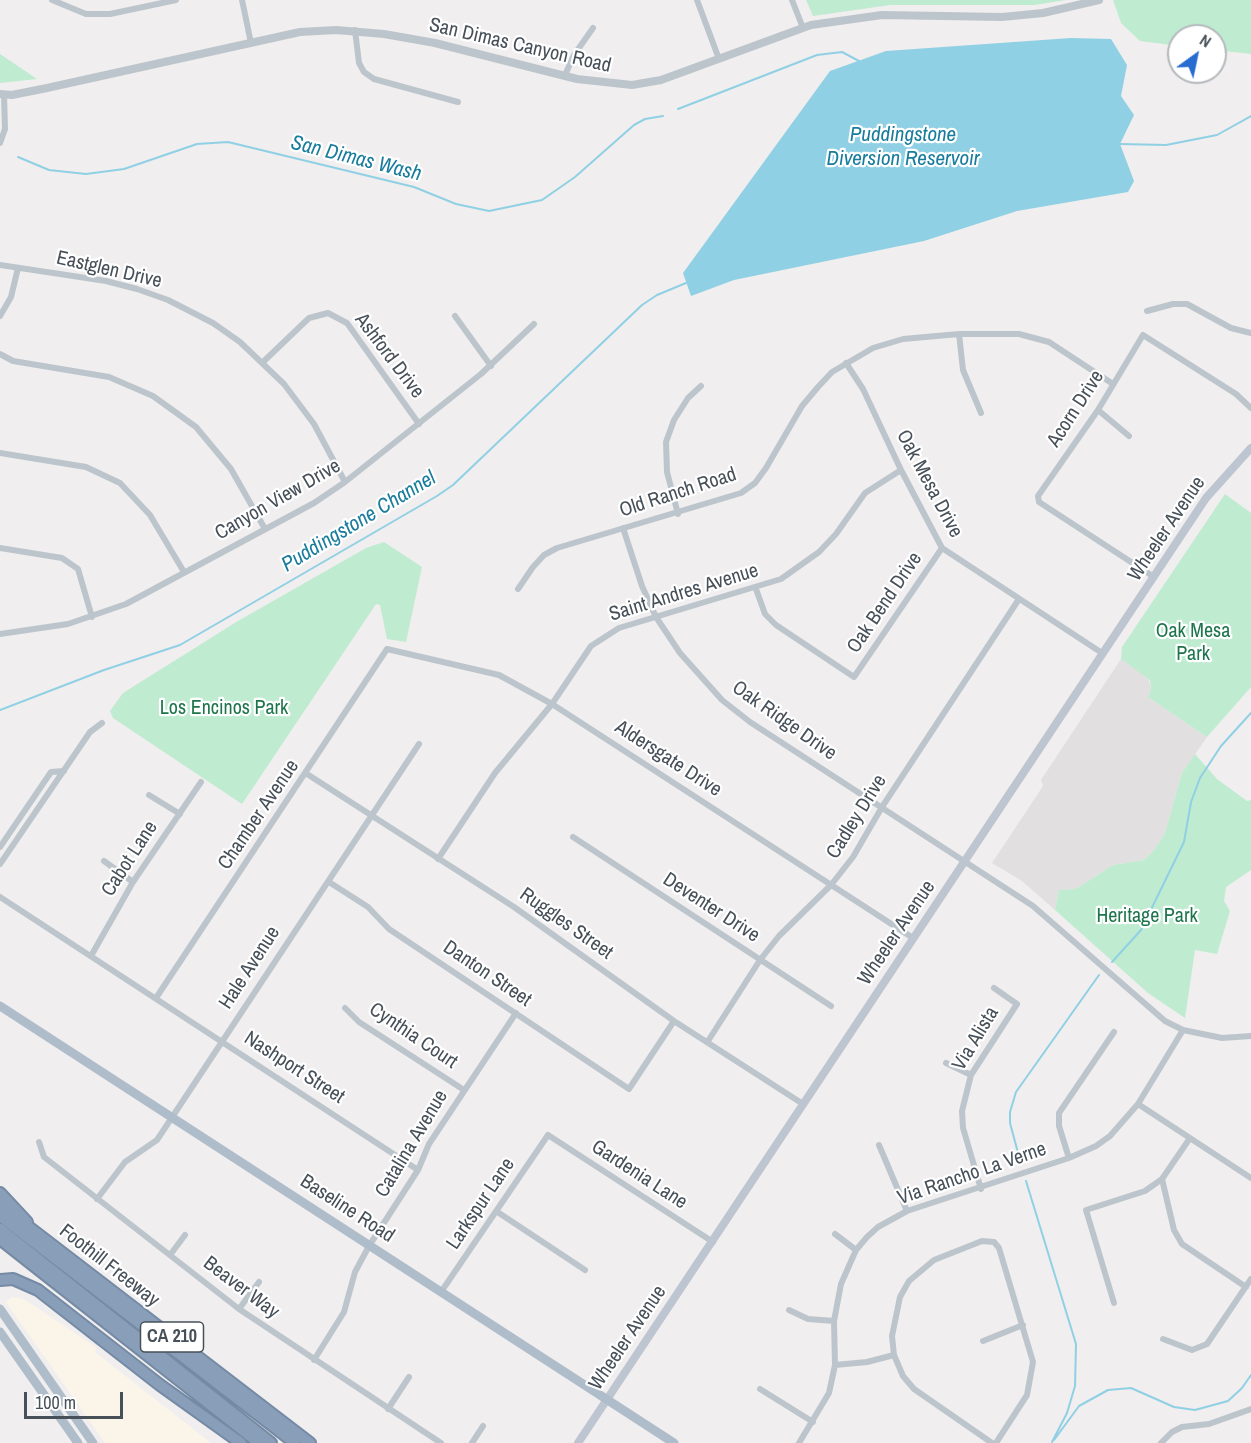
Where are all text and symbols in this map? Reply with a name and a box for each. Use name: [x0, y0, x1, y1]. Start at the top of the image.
street label: San Dimas Canyon Road: [427, 13, 613, 79]
north arrow: [1167, 24, 1227, 84]
text: N: [1196, 29, 1216, 52]
water label: Puddingstone Diversion Reservoir: [826, 122, 980, 172]
water label: San Dimas Wash: [288, 131, 424, 187]
street label: Eastglen Drive: [54, 246, 164, 294]
street label: Ashford Drive: [349, 309, 429, 403]
street label: Acorn Drive: [1042, 366, 1110, 452]
street label: Oak Mesa Drive: [891, 426, 967, 542]
street label: Canyon View Drive: [211, 454, 345, 546]
street label: Old Ranch Road: [617, 463, 739, 523]
water label: Puddingstone Channel: [277, 466, 441, 578]
street label: Wheeler Avenue: [1123, 472, 1211, 586]
street label: Oak Bend Drive: [842, 548, 928, 658]
street label: Saint Andres Avenue: [607, 559, 761, 627]
park label: Oak Mesa Park: [1156, 620, 1230, 667]
street label: Oak Ridge Drive: [727, 676, 841, 766]
park label: Los Encinos Park: [160, 697, 288, 721]
street label: Aldersgate Drive: [610, 716, 726, 802]
street label: Chamber Avenue: [213, 756, 305, 874]
street label: Cadley Drive: [822, 770, 892, 864]
street label: Cabot Lane: [97, 817, 163, 901]
street label: Deventer Drive: [658, 868, 764, 948]
street label: Wheeler Avenue: [853, 876, 941, 990]
street label: Ruggles Street: [515, 883, 617, 965]
park label: Heritage Park: [1096, 905, 1198, 929]
street label: Hale Avenue: [214, 922, 286, 1014]
street label: Danton Street: [438, 936, 536, 1012]
street label: Cynthia Court: [364, 998, 462, 1074]
street label: Via Alista: [948, 1003, 1004, 1075]
street label: Nashport Street: [239, 1027, 349, 1109]
street label: Catalina Avenue: [371, 1086, 453, 1202]
street label: Gardenia Lane: [587, 1135, 691, 1215]
street label: Via Rancho La Verne: [895, 1137, 1049, 1211]
street label: Larkspur Lane: [442, 1154, 520, 1254]
street label: Baseline Road: [295, 1170, 399, 1248]
street label: Foothill Freeway: [54, 1219, 164, 1313]
street label: Beaver Way: [198, 1252, 284, 1324]
street label: Wheeler Avenue: [584, 1281, 672, 1395]
road number: CA 210: [140, 1322, 204, 1352]
scale bar: [27, 1380, 126, 1418]
text: 100 m: [35, 1390, 76, 1415]

